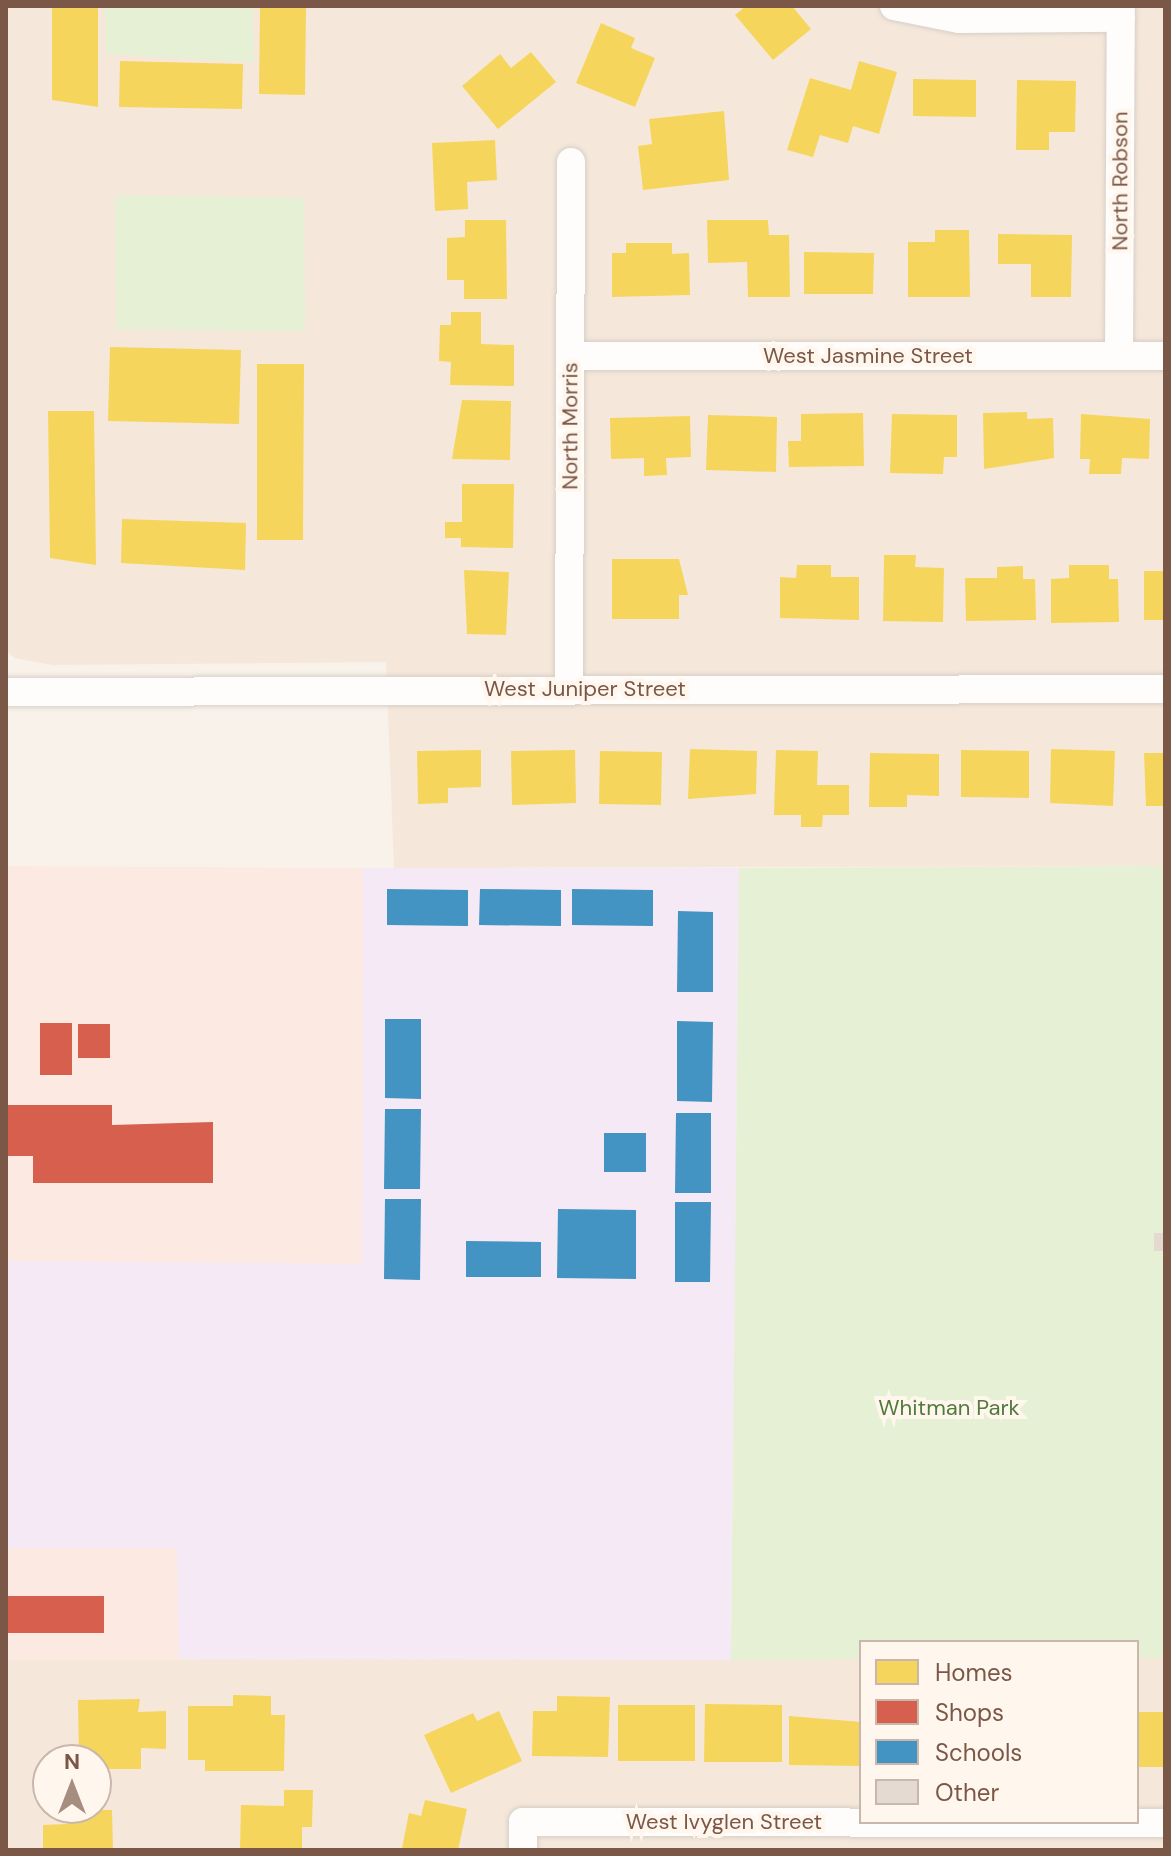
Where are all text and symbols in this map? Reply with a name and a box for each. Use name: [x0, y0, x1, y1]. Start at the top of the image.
street label: North Robson: [1107, 111, 1133, 251]
street label: West Jasmine Street: [763, 343, 973, 369]
street label: North Morris: [557, 362, 583, 490]
street label: West Juniper Street: [484, 676, 686, 702]
park label: Whitman Park: [878, 1395, 1020, 1421]
legend: [859, 1640, 1139, 1824]
text: Homes: [935, 1657, 1013, 1688]
text: Shops: [935, 1697, 1004, 1728]
text: Schools: [935, 1737, 1022, 1768]
north arrow: [32, 1744, 112, 1824]
text: N: [64, 1747, 80, 1776]
text: Other: [935, 1777, 999, 1808]
street label: West Ivyglen Street: [626, 1809, 822, 1835]

